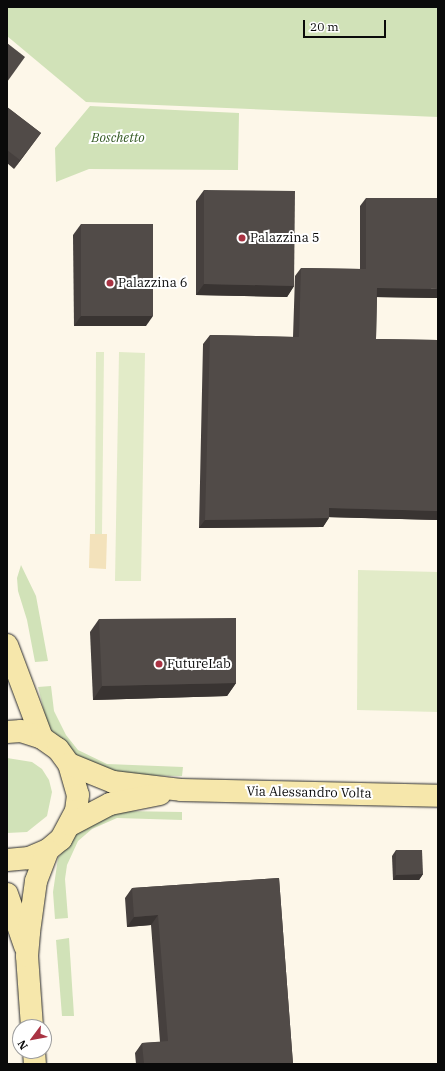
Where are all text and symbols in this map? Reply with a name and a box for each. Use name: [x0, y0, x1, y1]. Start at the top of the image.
scale bar: [305, 12, 388, 38]
text: 20 m: [310, 19, 339, 34]
park label: Boschetto: [91, 130, 145, 146]
place label: Palazzina 5: [250, 230, 320, 246]
marker: Palazzina 5: [237, 233, 247, 243]
place label: Palazzina 6: [118, 275, 188, 291]
marker: Palazzina 6: [105, 278, 115, 288]
place label: FutureLab: [167, 656, 231, 672]
marker: FutureLab: [154, 659, 164, 669]
street label: Via Alessandro Volta: [246, 784, 372, 802]
north arrow: [12, 1019, 52, 1059]
text: N: [14, 1037, 31, 1052]

